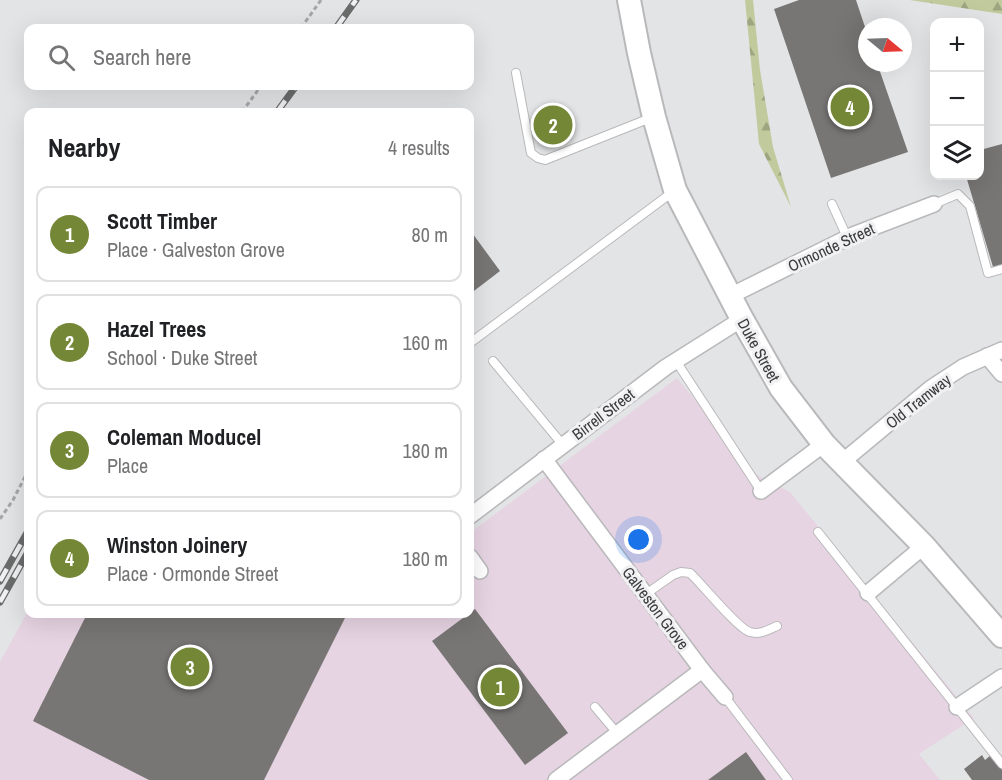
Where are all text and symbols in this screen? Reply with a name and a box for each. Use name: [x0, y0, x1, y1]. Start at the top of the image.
north arrow: [858, 18, 912, 72]
map controls: [930, 18, 984, 180]
button: +: [930, 18, 984, 72]
search box: [24, 24, 474, 90]
icon: search: [45, 41, 78, 74]
text: Search here: [93, 42, 191, 72]
button: −: [930, 72, 984, 126]
pin: 4: [830, 84, 870, 130]
pin: 2: [534, 102, 572, 148]
button: layers: [930, 126, 984, 180]
text: Nearby: [48, 130, 120, 165]
text: 4 results: [388, 134, 450, 161]
text: Scott Timber: [107, 206, 217, 236]
street label: Ormonde Street: [784, 217, 878, 277]
text: 1: [65, 221, 74, 248]
text: 80 m: [412, 221, 448, 248]
text: Place · Galveston Grove: [107, 236, 285, 263]
text: Hazel Trees: [107, 314, 206, 344]
street label: Duke Street: [733, 314, 786, 386]
text: 2: [65, 329, 74, 356]
text: 160 m: [402, 329, 448, 356]
text: School · Duke Street: [107, 344, 257, 371]
street label: Old Tramway: [881, 368, 956, 433]
street label: Birrell Street: [567, 383, 639, 445]
text: Coleman Moducel: [107, 422, 261, 452]
text: 3: [65, 437, 74, 464]
text: 180 m: [402, 437, 448, 464]
text: Place: [107, 452, 148, 479]
your location: [624, 525, 653, 554]
text: Winston Joinery: [107, 530, 247, 560]
text: 4: [65, 545, 74, 572]
text: 180 m: [402, 545, 448, 572]
text: Place · Ormonde Street: [107, 560, 278, 587]
street label: Galveston Grove: [618, 562, 694, 654]
pin: 3: [170, 644, 210, 690]
pin: 1: [480, 664, 520, 710]

